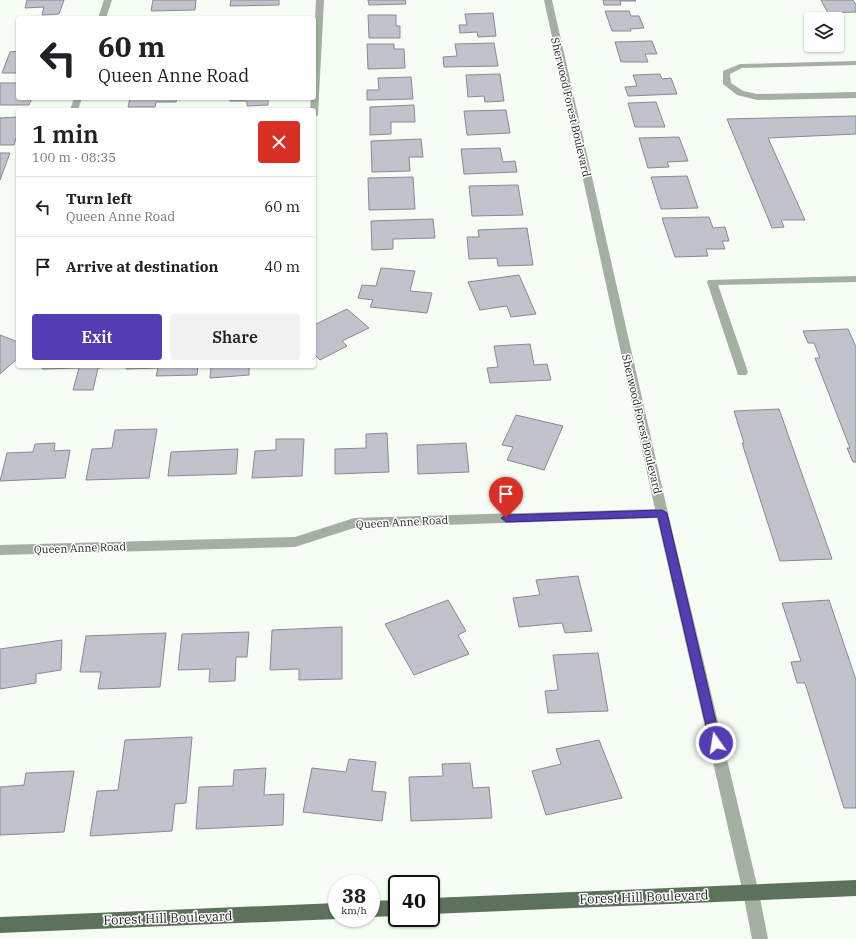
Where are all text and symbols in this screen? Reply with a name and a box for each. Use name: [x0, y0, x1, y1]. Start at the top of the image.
map controls: [804, 12, 844, 52]
button: layers: [804, 12, 844, 52]
text: 60 m: [98, 28, 165, 65]
icon: left: [32, 32, 84, 84]
street label: Sherwood Forest Boulevard: [548, 36, 594, 178]
text: Queen Anne Road: [98, 64, 249, 87]
text: 1 min: [32, 118, 99, 150]
button: close: [258, 121, 300, 163]
text: 100 m · 08:35: [32, 149, 116, 166]
text: Turn left: [66, 189, 132, 208]
icon: left: [32, 196, 54, 218]
text: 60 m: [264, 197, 300, 216]
text: Queen Anne Road: [66, 208, 175, 225]
icon: arrive: [32, 256, 54, 278]
text: Arrive at destination: [66, 257, 218, 276]
text: 40 m: [264, 257, 300, 276]
button: Exit: [32, 314, 162, 360]
button: Share: [170, 314, 300, 360]
street label: Sherwood Forest Boulevard: [619, 353, 665, 495]
pin: [489, 477, 523, 518]
icon: arrive: [495, 483, 517, 505]
street label: Queen Anne Road: [356, 513, 449, 531]
street label: Queen Anne Road: [34, 539, 127, 557]
position arrow: [695, 722, 737, 764]
speed limit sign: 40: [388, 875, 440, 927]
text: 38: [342, 882, 366, 909]
street label: Forest Hill Boulevard: [579, 886, 709, 908]
text: km/h: [341, 904, 367, 917]
street label: Forest Hill Boulevard: [103, 907, 233, 929]

